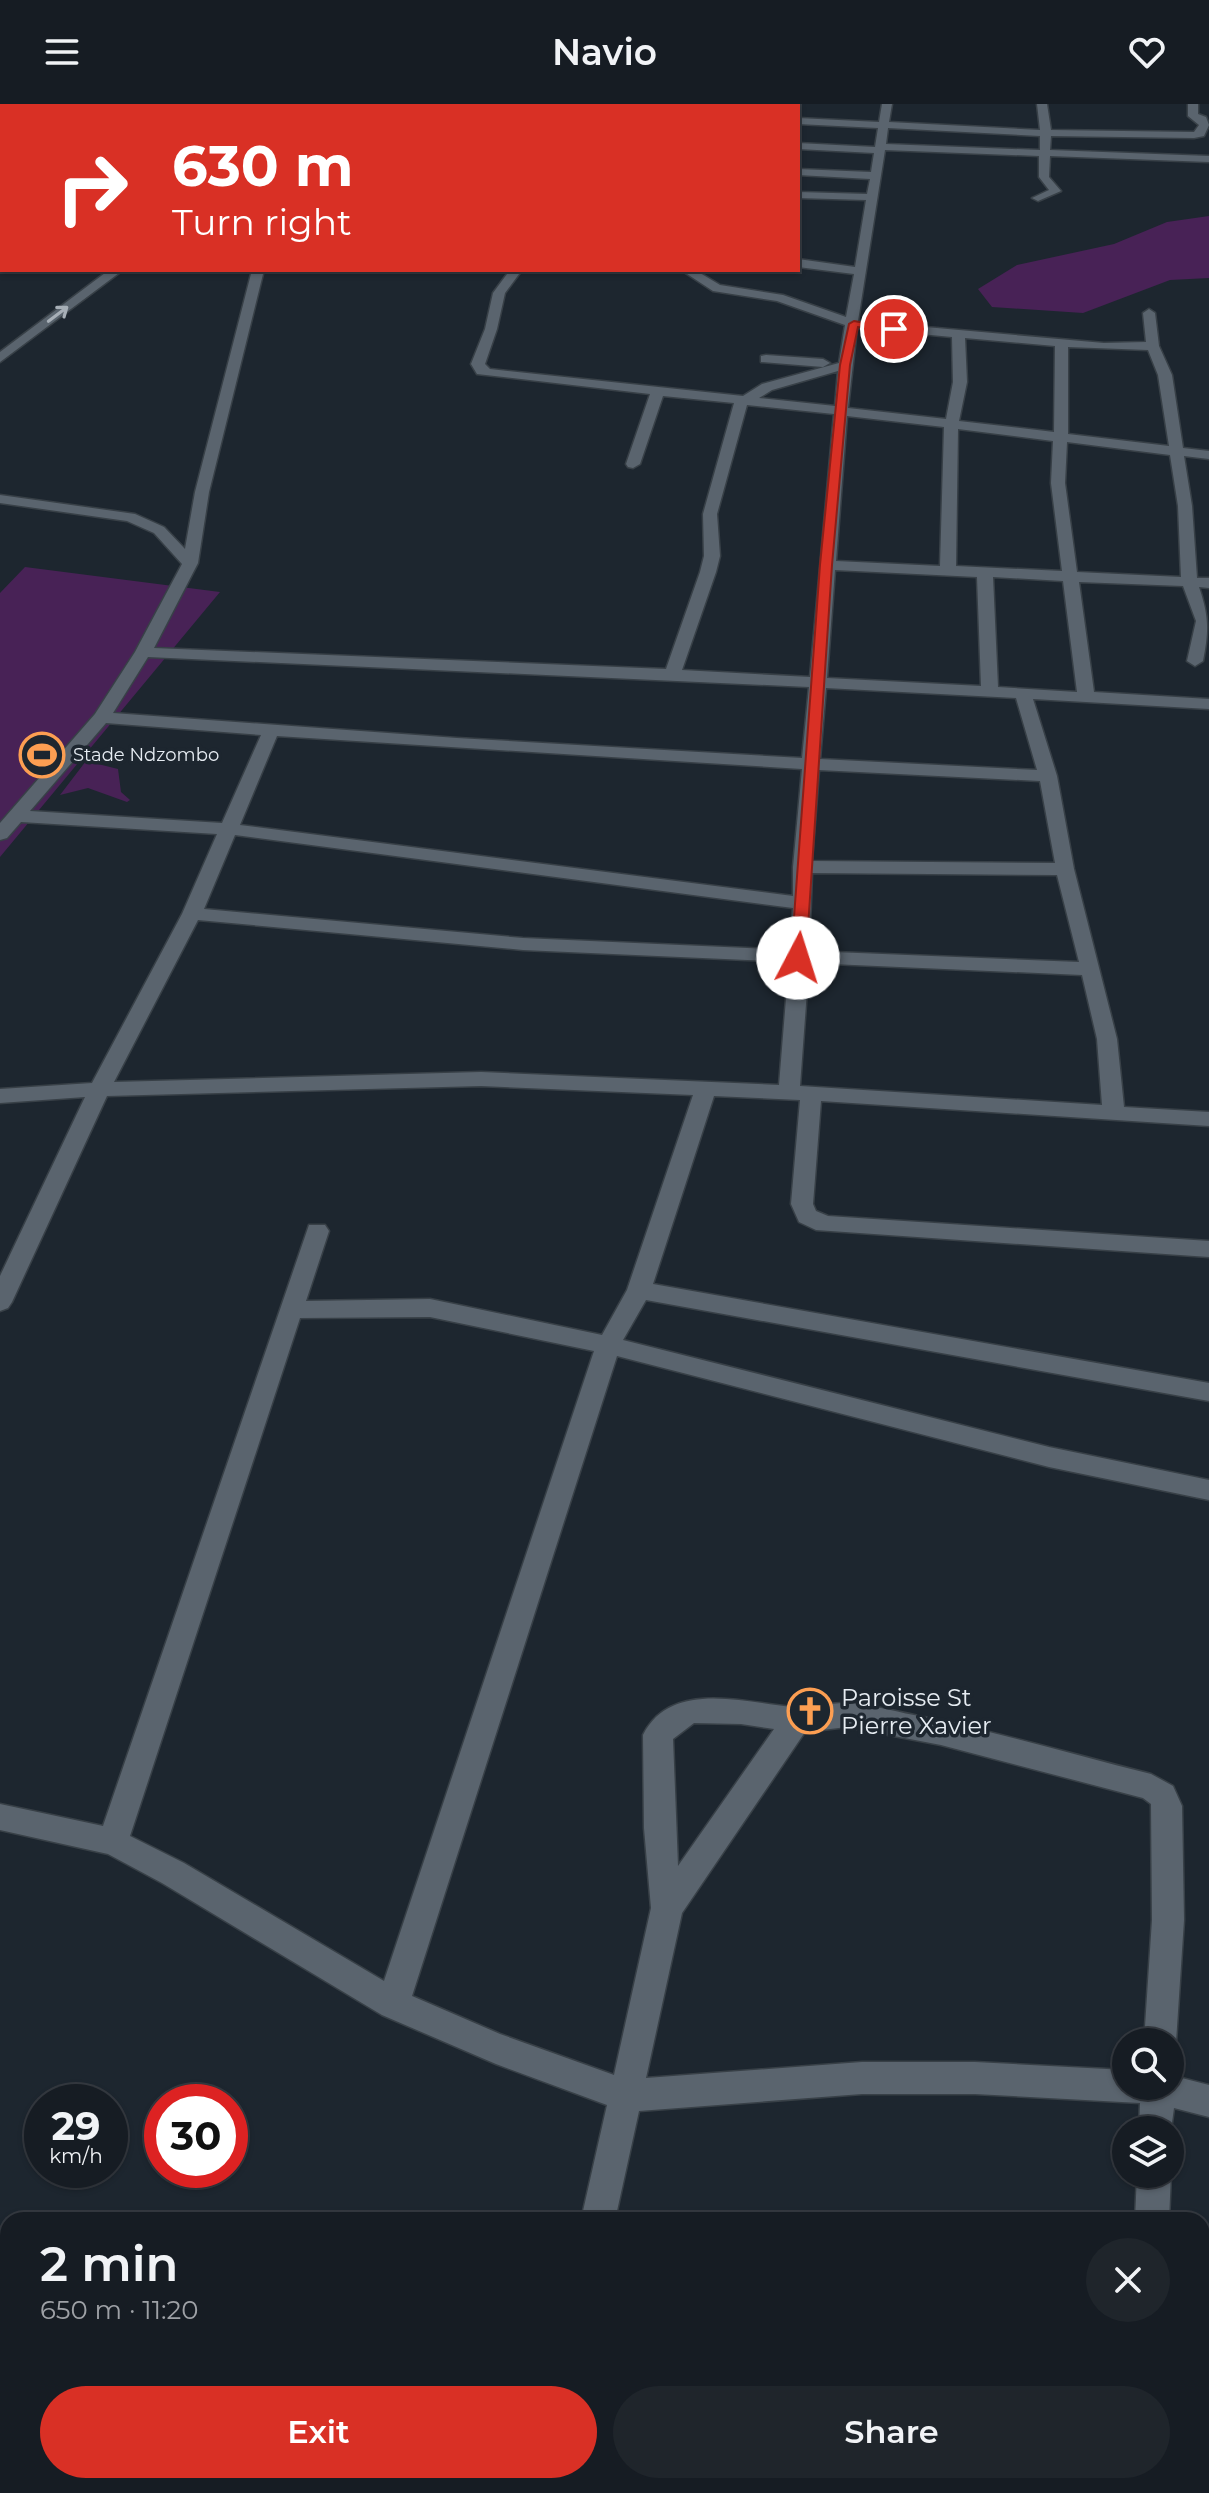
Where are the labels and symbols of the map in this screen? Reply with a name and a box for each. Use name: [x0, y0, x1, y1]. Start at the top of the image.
pin: [860, 295, 928, 363]
one-way arrow: [47, 306, 68, 323]
sports icon: Stade Ndzombo: [18, 731, 66, 779]
place label: Stade Ndzombo: [73, 744, 219, 766]
position arrow: [756, 916, 840, 1000]
place label: Paroisse St Pierre Xavier: [841, 1683, 992, 1740]
church icon: Paroisse St Pierre Xavier: [786, 1687, 834, 1735]
speed limit sign: 30: [144, 2084, 248, 2188]

